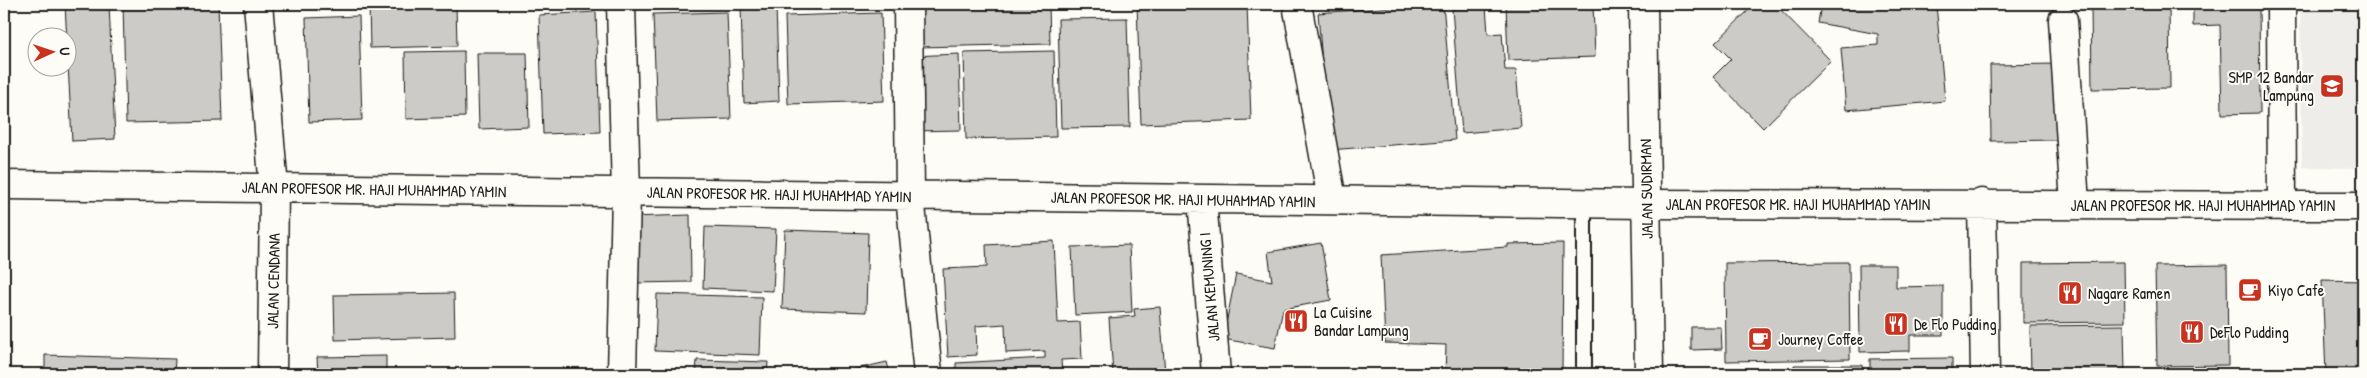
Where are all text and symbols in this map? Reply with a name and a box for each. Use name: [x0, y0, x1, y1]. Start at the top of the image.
north arrow: [28, 28, 78, 78]
text: U: [56, 47, 75, 56]
place label: SMP 12 Bandar Lampung: [2228, 66, 2314, 106]
school or university icon: SMP 12 Bandar Lampung: [2319, 73, 2345, 99]
street label: JALAN SUDIRMAN: [1634, 139, 1658, 239]
street label: JALAN PROFESOR MR. HAJI MUHAMMAD YAMIN: [241, 176, 507, 202]
street label: JALAN PROFESOR MR. HAJI MUHAMMAD YAMIN: [646, 181, 912, 207]
street label: JALAN PROFESOR MR. HAJI MUHAMMAD YAMIN: [1050, 186, 1316, 212]
street label: JALAN PROFESOR MR. HAJI MUHAMMAD YAMIN: [1666, 193, 1930, 215]
street label: JALAN PROFESOR MR. HAJI MUHAMMAD YAMIN: [2071, 194, 2335, 216]
street label: JALAN KEMUNING I: [1193, 232, 1225, 342]
street label: JALAN CENDANA: [261, 233, 285, 329]
cafe icon: Kiyo Cafe: [2237, 277, 2263, 303]
place label: Kiyo Cafe: [2268, 279, 2325, 301]
restaurant icon: Nagare Ramen: [2057, 280, 2083, 306]
place label: Nagare Ramen: [2088, 282, 2170, 304]
place label: La Cuisine Bandar Lampung: [1314, 301, 1409, 341]
restaurant icon: La Cuisine Bandar Lampung: [1283, 308, 1309, 334]
restaurant icon: De Flo Pudding: [1883, 311, 1909, 337]
place label: De Flo Pudding: [1914, 313, 1997, 335]
restaurant icon: DeFlo Pudding: [2179, 319, 2205, 345]
place label: DeFlo Pudding: [2210, 321, 2289, 343]
cafe icon: Journey Coffee: [1747, 326, 1773, 352]
place label: Journey Coffee: [1778, 328, 1864, 350]

